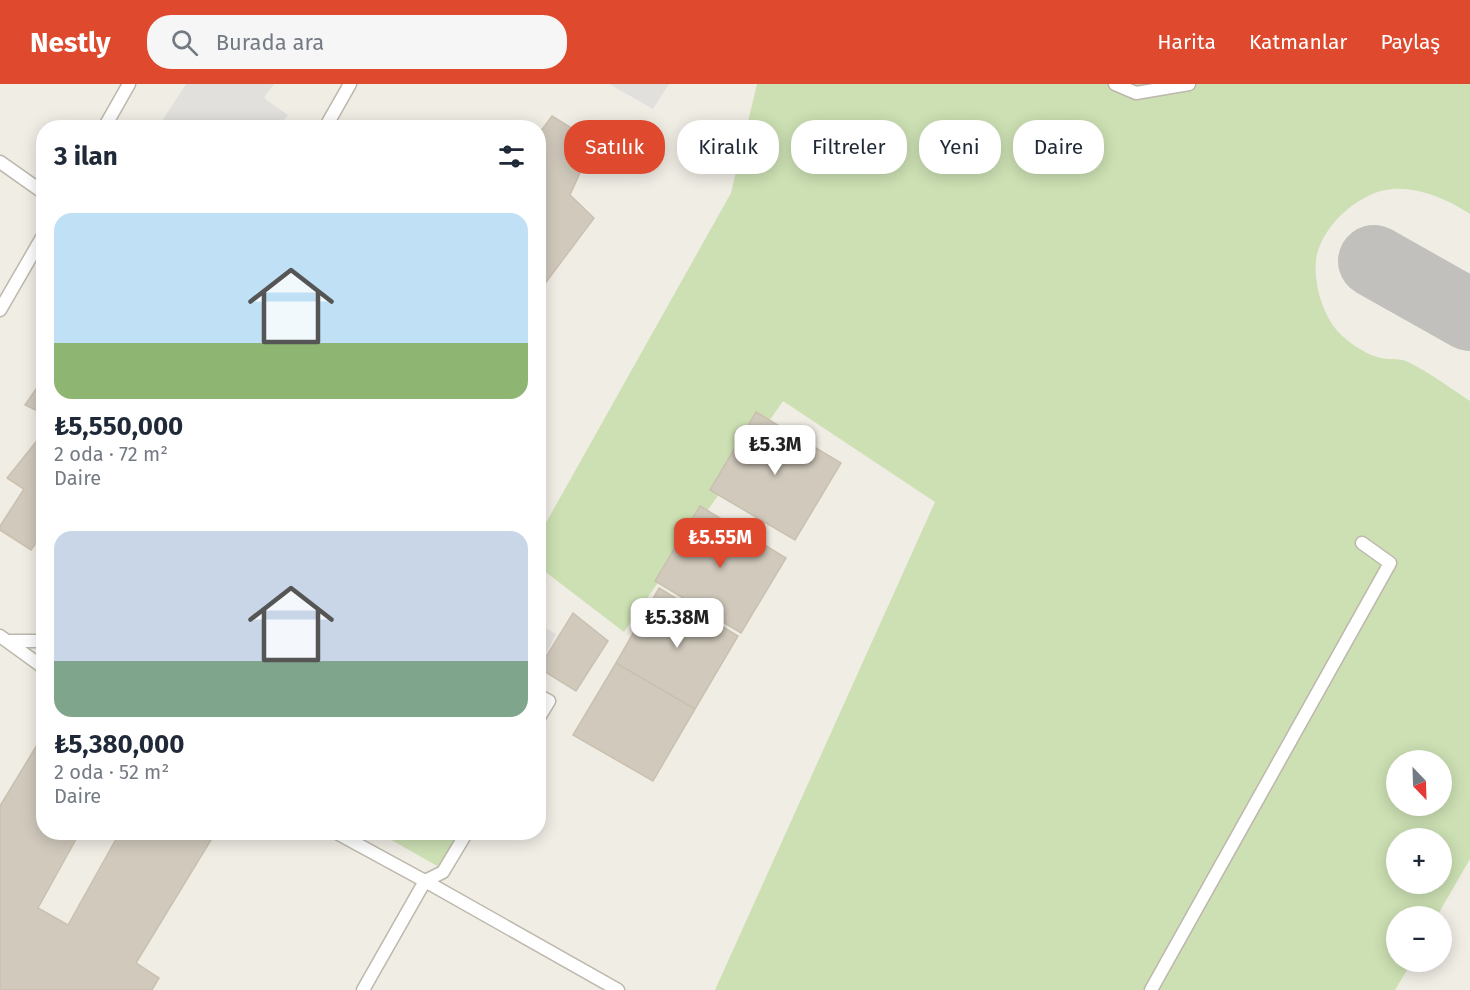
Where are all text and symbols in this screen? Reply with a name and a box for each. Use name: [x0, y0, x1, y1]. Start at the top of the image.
search box: [147, 15, 567, 69]
text: Nestly: [30, 26, 111, 59]
icon: search: [168, 26, 201, 59]
text: Burada ara: [216, 29, 324, 56]
text: Harita: [1157, 29, 1216, 55]
text: Katmanlar: [1249, 29, 1347, 55]
text: Paylaş: [1380, 29, 1440, 55]
chip: Satılık: [564, 120, 665, 174]
chip: Kiralık: [677, 120, 779, 174]
chip: Filtreler: [791, 120, 907, 174]
chip: Yeni: [919, 120, 1001, 174]
chip: Daire: [1013, 120, 1104, 174]
icon: filters: [495, 140, 528, 173]
text: 3 ilan: [54, 141, 118, 172]
icon: home: [237, 252, 345, 360]
text: ₺5,550,000: [54, 411, 183, 442]
pin: ₺5.3M: [733, 425, 817, 476]
text: ₺5.3M: [748, 432, 802, 456]
text: 2 oda · 72 m²: [54, 442, 168, 466]
text: Daire: [54, 466, 101, 490]
pin: ₺5.55M: [671, 518, 769, 569]
text: ₺5.55M: [688, 525, 752, 549]
icon: home: [237, 570, 345, 678]
pin: ₺5.38M: [628, 598, 726, 649]
text: ₺5.38M: [645, 605, 709, 629]
text: ₺5,380,000: [54, 729, 184, 760]
north arrow: [1386, 750, 1452, 816]
map controls: [1386, 750, 1452, 972]
text: 2 oda · 52 m²: [54, 760, 169, 784]
text: Daire: [54, 784, 101, 808]
button: +: [1386, 828, 1452, 894]
button: −: [1386, 906, 1452, 972]

